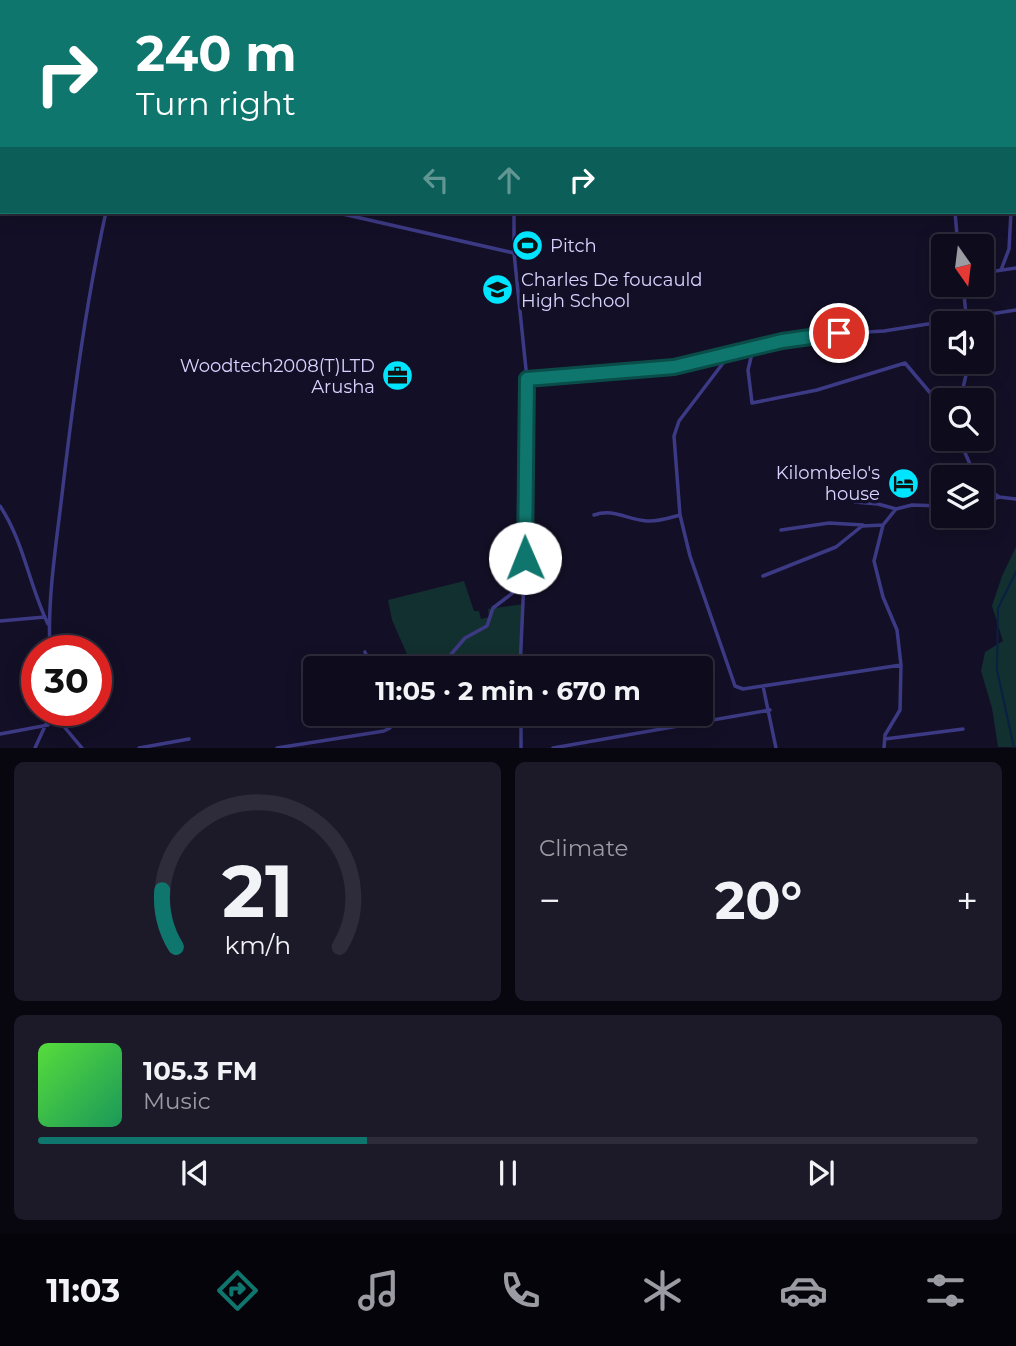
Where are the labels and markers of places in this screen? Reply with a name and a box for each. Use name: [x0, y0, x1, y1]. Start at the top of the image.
sports icon: Pitch: [510, 229, 544, 263]
place label: Pitch: [550, 235, 597, 257]
place label: Charles De foucauld High School: [521, 269, 703, 312]
school or university icon: Charles De foucauld High School: [481, 273, 515, 307]
pin: [809, 303, 869, 363]
place label: Woodtech2008(T)LTD Arusha: [180, 355, 375, 398]
office icon: Woodtech2008(T)LTD Arusha: [381, 359, 415, 393]
place label: Kilombelo's house: [776, 462, 880, 505]
hotel icon: Kilombelo's house: [886, 466, 920, 500]

